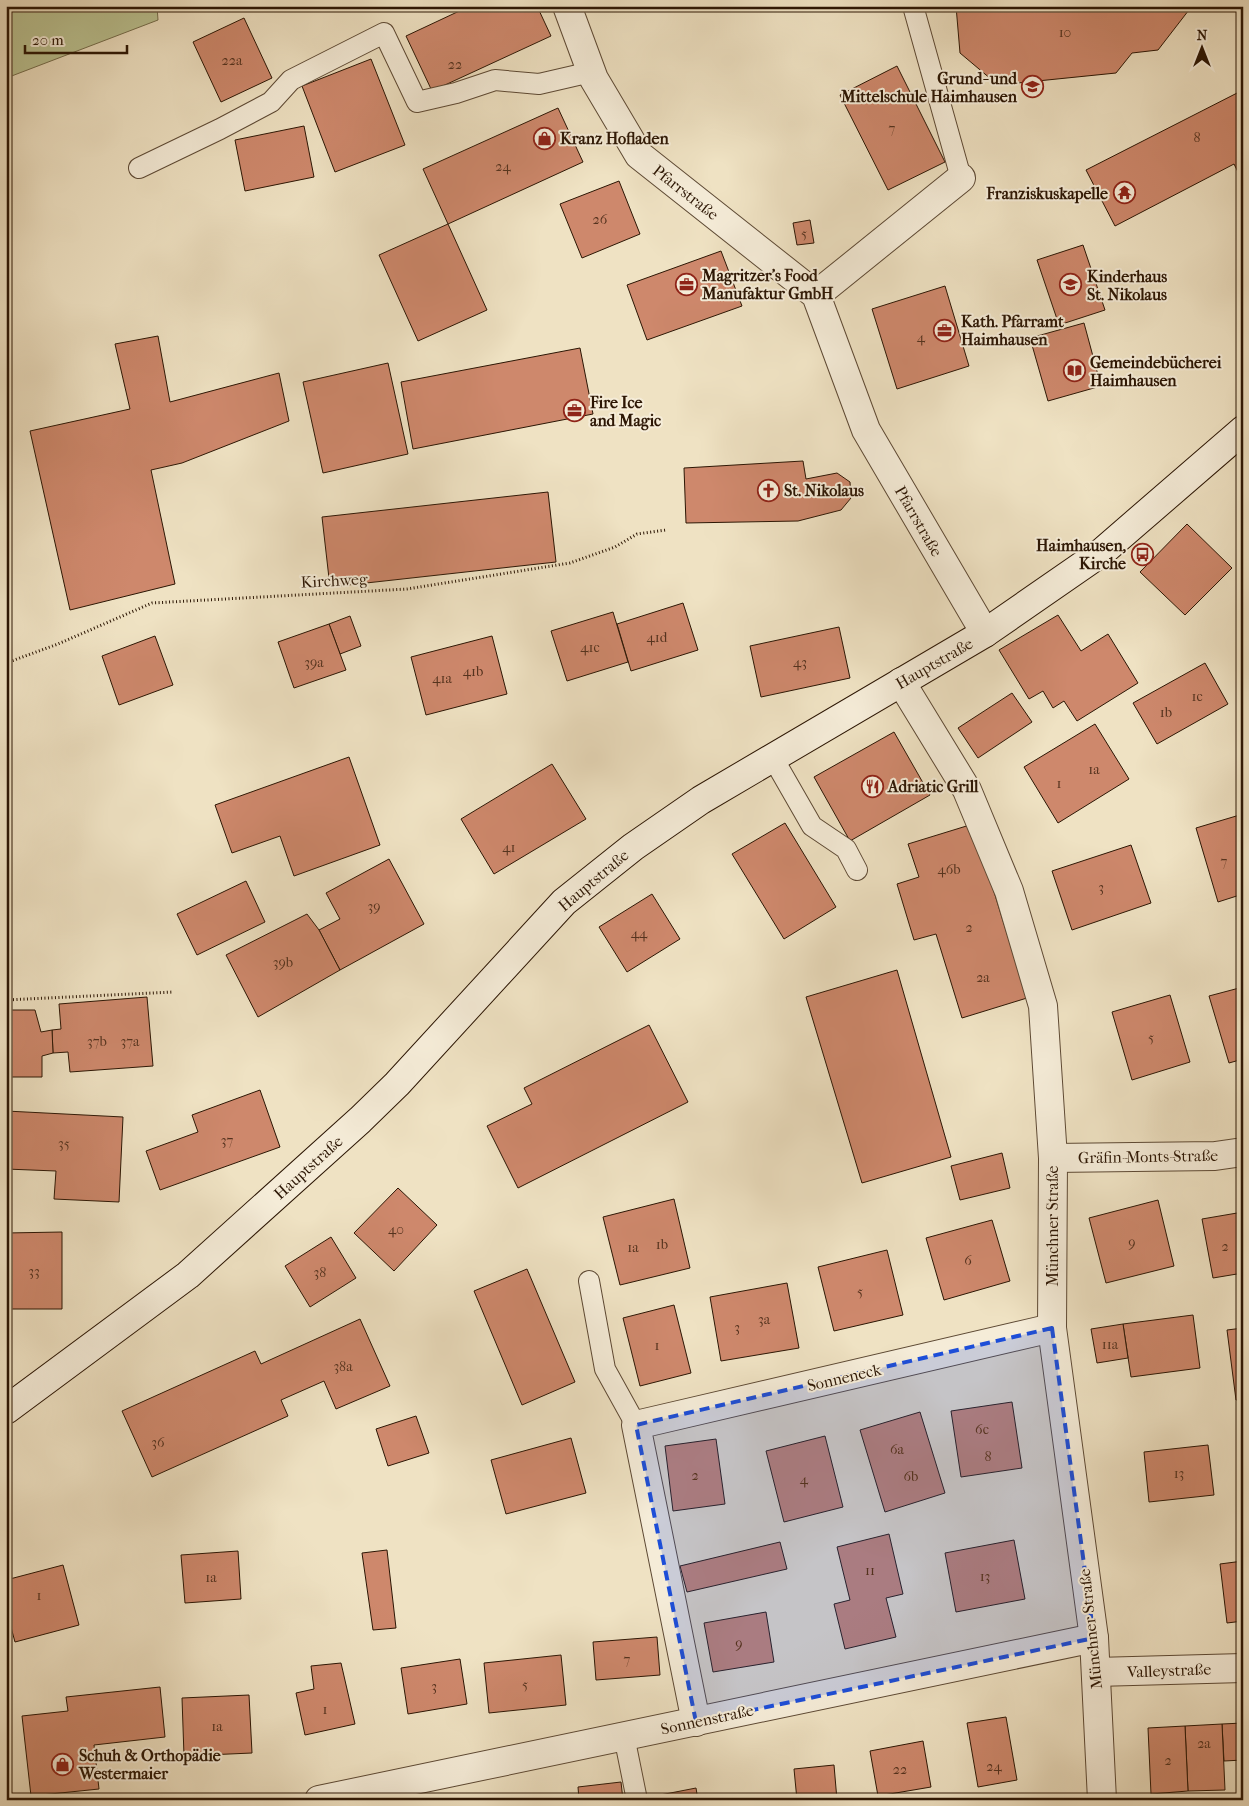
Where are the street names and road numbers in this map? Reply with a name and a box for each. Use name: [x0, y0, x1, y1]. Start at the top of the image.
street label: Pfarrstraße: [649, 161, 723, 224]
street label: Pfarrstraße: [891, 483, 946, 560]
street label: Kirchweg: [300, 569, 368, 592]
street label: Hauptstraße: [892, 634, 976, 693]
street label: Hauptstraße: [554, 845, 632, 915]
street label: Hauptstraße: [270, 1131, 347, 1203]
street label: Gräfin-Monts-Straße: [1078, 1146, 1218, 1167]
street label: Münchner Straße: [1043, 1165, 1062, 1286]
street label: Sonneneck: [805, 1360, 884, 1395]
street label: Münchner Straße: [1075, 1568, 1106, 1690]
street label: Valleystraße: [1126, 1660, 1212, 1681]
street label: Sonnenstraße: [659, 1700, 755, 1739]

